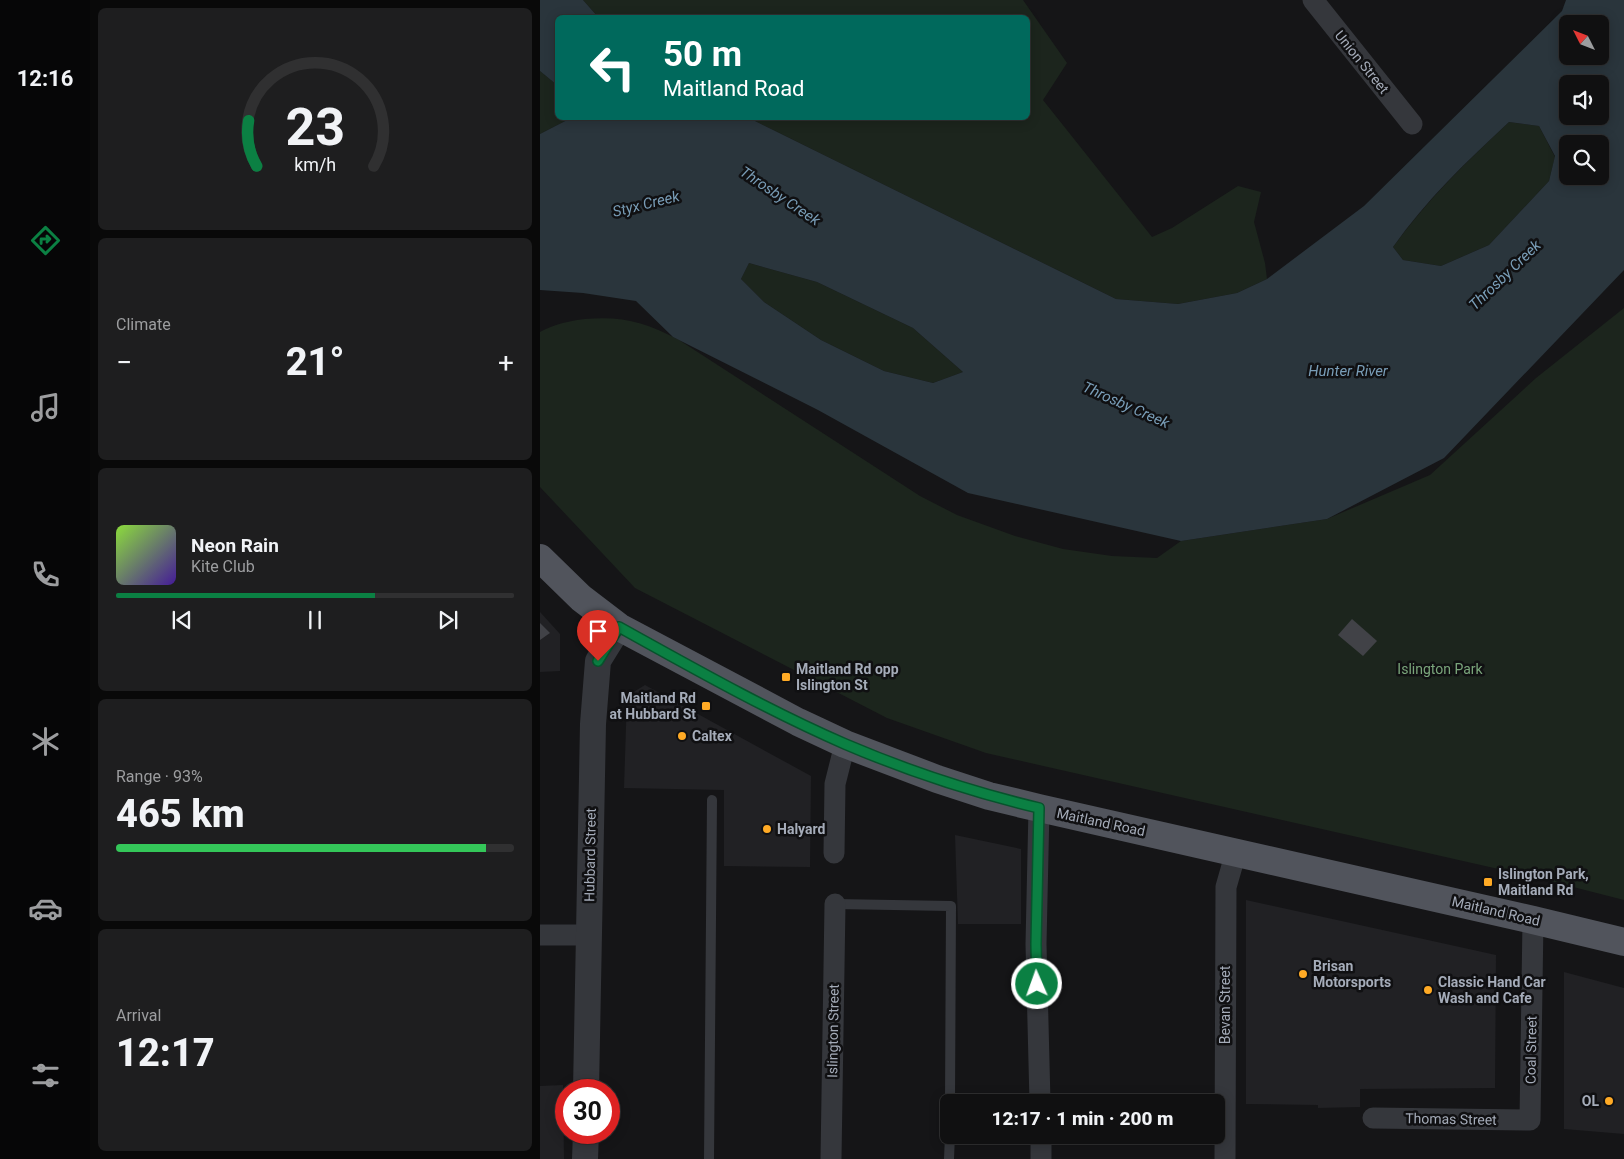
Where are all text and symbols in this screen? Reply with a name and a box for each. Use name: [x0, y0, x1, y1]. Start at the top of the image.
north arrow: [1559, 15, 1609, 65]
map controls: [1559, 15, 1609, 185]
street label: Union Street: [1332, 27, 1392, 97]
text: 50 m: [663, 34, 742, 75]
icon: left: [580, 35, 645, 100]
text: 12:16: [17, 66, 73, 91]
button: sound: [1559, 75, 1609, 125]
text: Maitland Road: [663, 76, 805, 101]
text: 23: [285, 97, 345, 158]
button: search: [1559, 135, 1609, 185]
text: km/h: [294, 154, 336, 175]
water label: Throsby Creek: [736, 163, 824, 230]
water label: Styx Creek: [611, 187, 682, 221]
icon: directions: [28, 223, 63, 258]
water label: Throsby Creek: [1465, 236, 1545, 314]
text: Climate: [116, 315, 171, 334]
text: 21°: [286, 340, 344, 384]
text: −: [116, 346, 132, 379]
text: +: [498, 346, 514, 379]
water label: Hunter River: [1308, 362, 1389, 380]
water label: Throsby Creek: [1080, 378, 1173, 432]
icon: music: [28, 390, 63, 425]
text: Neon Rain: [191, 534, 279, 557]
icon: phone: [28, 557, 63, 592]
text: Kite Club: [191, 557, 255, 576]
icon: previous: [168, 606, 196, 634]
icon: pause: [301, 606, 329, 634]
icon: next: [434, 606, 462, 634]
pin: [577, 610, 619, 661]
icon: arrive: [584, 617, 612, 645]
place label: Maitland Rd opp Islington St: [796, 661, 899, 693]
park label: Islington Park: [1397, 661, 1484, 677]
marker: Maitland Rd opp Islington St: [780, 671, 792, 683]
place label: Maitland Rd at Hubbard St: [610, 690, 696, 722]
marker: Maitland Rd at Hubbard St: [700, 700, 712, 712]
icon: climate: [28, 724, 63, 759]
place label: Caltex: [692, 728, 733, 744]
marker: Caltex: [676, 730, 688, 742]
text: Range · 93%: [116, 767, 203, 786]
text: 465 km: [116, 792, 245, 836]
street label: Maitland Road: [1055, 805, 1147, 839]
street label: Hubbard Street: [581, 807, 599, 902]
place label: Halyard: [777, 821, 826, 837]
marker: Halyard: [761, 823, 773, 835]
place label: Islington Park, Maitland Rd: [1498, 866, 1589, 898]
marker: Islington Park, Maitland Rd: [1482, 876, 1494, 888]
icon: car: [28, 891, 63, 926]
street label: Maitland Road: [1450, 893, 1542, 929]
position arrow: [1010, 957, 1062, 1009]
place label: Brisan Motorsports: [1313, 958, 1391, 990]
street label: Bevan Street: [1217, 965, 1233, 1044]
marker: Brisan Motorsports: [1297, 968, 1309, 980]
place label: Classic Hand Car Wash and Cafe: [1438, 974, 1546, 1006]
street label: Islington Street: [824, 983, 842, 1078]
marker: Classic Hand Car Wash and Cafe: [1422, 984, 1434, 996]
text: Arrival: [116, 1006, 161, 1025]
street label: Coal Street: [1522, 1015, 1540, 1084]
text: 12:17: [116, 1031, 215, 1075]
icon: filters: [28, 1058, 63, 1093]
speed limit sign: 30: [555, 1079, 620, 1144]
place label: OL: [1582, 1093, 1599, 1109]
marker: OL: [1603, 1095, 1615, 1107]
text: 12:17 · 1 min · 200 m: [991, 1107, 1174, 1130]
street label: Thomas Street: [1405, 1110, 1497, 1128]

